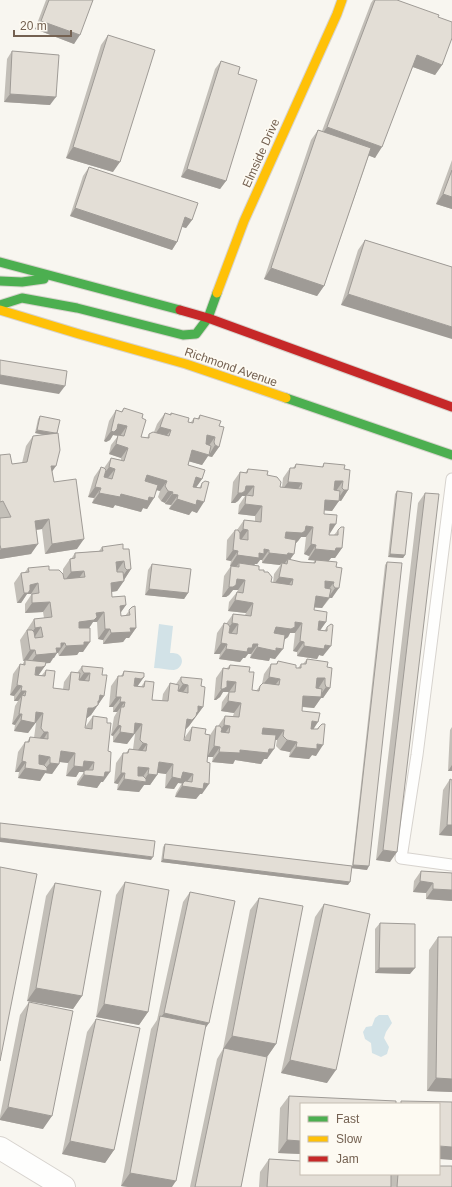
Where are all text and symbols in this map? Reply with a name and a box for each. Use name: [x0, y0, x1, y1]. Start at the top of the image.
scale bar: [14, 12, 71, 38]
text: 20 m: [20, 19, 47, 33]
street label: Elmside Drive: [240, 116, 283, 190]
street label: Richmond Avenue: [183, 345, 280, 390]
legend: [300, 1103, 440, 1175]
text: Fast: [336, 1112, 360, 1126]
text: Slow: [336, 1132, 362, 1146]
text: Jam: [336, 1152, 359, 1166]

